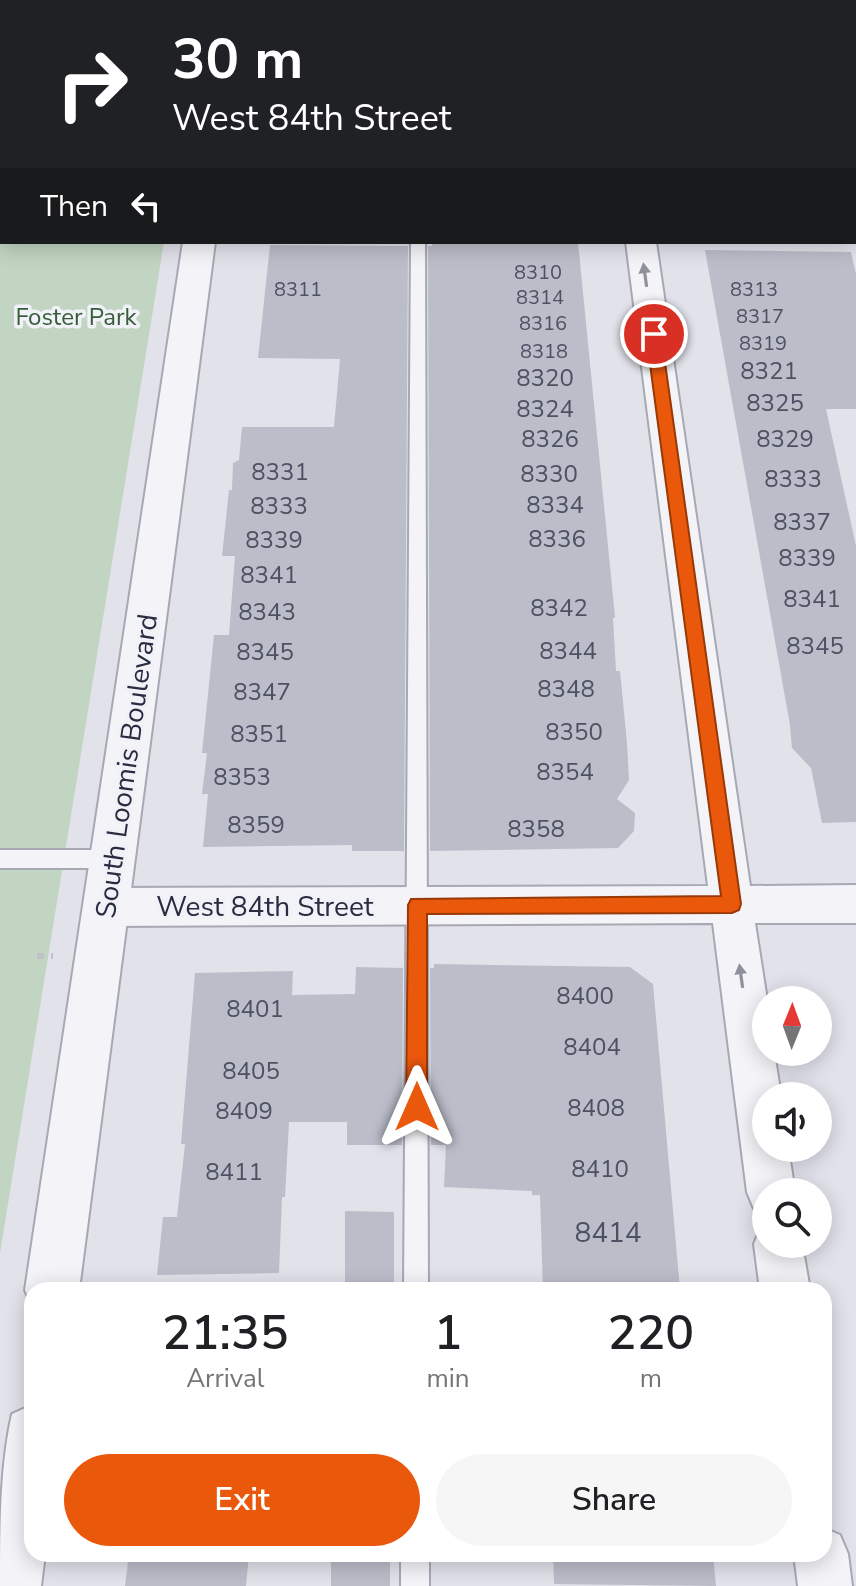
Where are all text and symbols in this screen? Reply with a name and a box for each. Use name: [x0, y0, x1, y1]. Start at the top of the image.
text: 30 m: [172, 21, 303, 98]
icon: right: [40, 32, 144, 136]
text: West 84th Street: [172, 94, 451, 143]
icon: left: [124, 184, 168, 228]
text: Then: [40, 186, 108, 227]
house number: 8310: [514, 259, 562, 286]
one-way arrow: [638, 262, 651, 287]
house number: 8311: [274, 276, 322, 303]
house number: 8313: [730, 276, 778, 303]
house number: 8314: [516, 284, 564, 311]
pin: [620, 300, 688, 368]
park label: Foster Park: [15, 301, 138, 333]
house number: 8317: [736, 303, 784, 330]
house number: 8316: [519, 310, 567, 337]
icon: arrive: [632, 312, 676, 356]
house number: 8319: [739, 330, 787, 357]
house number: 8318: [520, 338, 568, 365]
house number: 8321: [740, 355, 798, 387]
house number: 8320: [516, 362, 574, 394]
house number: 8325: [746, 387, 804, 419]
house number: 8324: [516, 393, 574, 425]
house number: 8326: [521, 423, 579, 455]
house number: 8329: [756, 423, 814, 455]
house number: 8331: [251, 456, 309, 488]
house number: 8330: [520, 458, 578, 490]
house number: 8333: [764, 463, 822, 495]
house number: 8334: [526, 489, 584, 521]
house number: 8333: [250, 490, 308, 522]
house number: 8337: [773, 506, 831, 538]
house number: 8336: [528, 523, 586, 555]
house number: 8339: [245, 524, 303, 556]
house number: 8339: [778, 542, 836, 574]
house number: 8341: [240, 559, 298, 591]
house number: 8341: [783, 583, 841, 615]
house number: 8342: [530, 592, 588, 624]
house number: 8343: [238, 596, 296, 628]
street label: South Loomis Boulevard: [87, 612, 167, 921]
house number: 8345: [786, 630, 844, 662]
house number: 8344: [539, 635, 597, 667]
house number: 8345: [236, 636, 294, 668]
house number: 8348: [537, 673, 595, 705]
house number: 8347: [233, 676, 291, 708]
house number: 8350: [545, 716, 603, 748]
house number: 8351: [230, 718, 288, 750]
house number: 8354: [536, 756, 594, 788]
house number: 8353: [213, 761, 271, 793]
house number: 8359: [227, 809, 285, 841]
house number: 8358: [507, 813, 565, 845]
street label: West 84th Street: [156, 888, 374, 926]
one-way arrow: [735, 963, 748, 988]
house number: 8400: [556, 980, 614, 1012]
north arrow: [752, 986, 832, 1066]
map controls: [752, 986, 832, 1258]
house number: 8401: [226, 993, 284, 1025]
house number: 8404: [563, 1031, 621, 1063]
house number: 8405: [222, 1055, 280, 1087]
position arrow: [375, 1065, 459, 1149]
button: sound: [752, 1082, 832, 1162]
house number: 8408: [567, 1092, 625, 1124]
house number: 8409: [215, 1095, 273, 1127]
house number: 8410: [571, 1153, 629, 1185]
house number: 8411: [205, 1156, 263, 1188]
button: search: [752, 1178, 832, 1258]
house number: 8414: [574, 1214, 642, 1252]
text: 21:35: [162, 1300, 289, 1366]
text: 1: [434, 1300, 462, 1366]
text: 220: [608, 1300, 694, 1366]
text: Arrival: [186, 1361, 264, 1396]
text: min: [427, 1361, 470, 1396]
text: m: [640, 1361, 662, 1396]
button: Exit: [64, 1454, 420, 1546]
button: Share: [436, 1454, 792, 1546]

